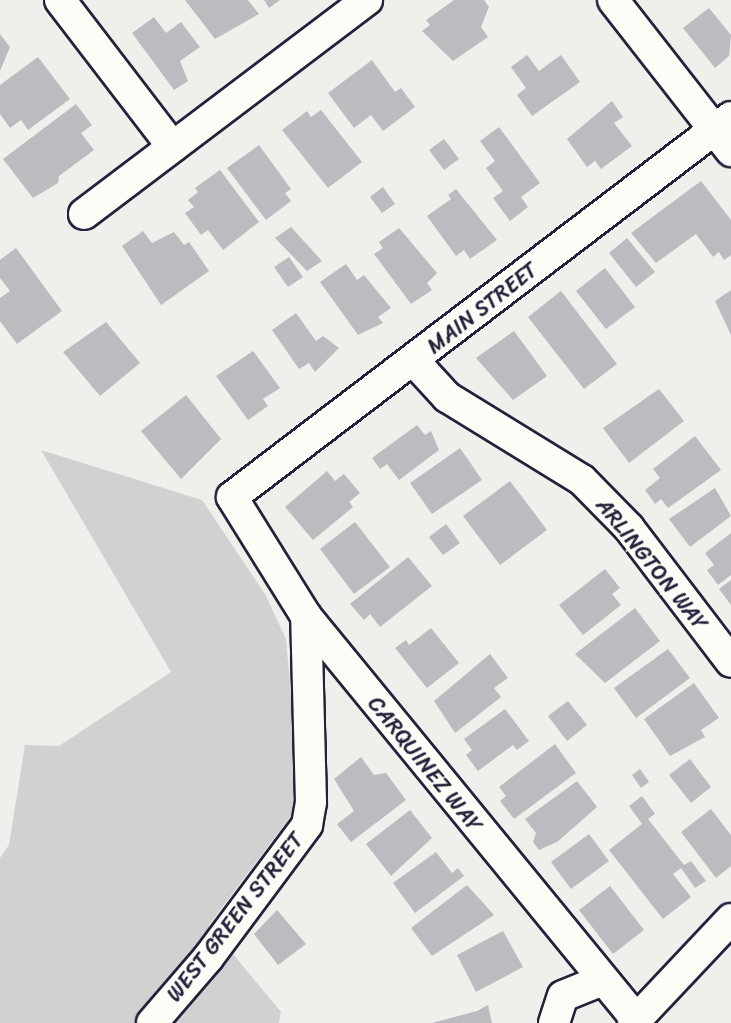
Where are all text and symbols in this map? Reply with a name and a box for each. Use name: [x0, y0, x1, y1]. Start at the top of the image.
street label: MAIN STREET: [420, 256, 544, 360]
street label: ARLINGTON WAY: [590, 492, 714, 636]
street label: CARQUINEZ WAY: [363, 692, 487, 836]
street label: WEST GREEN STREET: [161, 827, 309, 1007]

